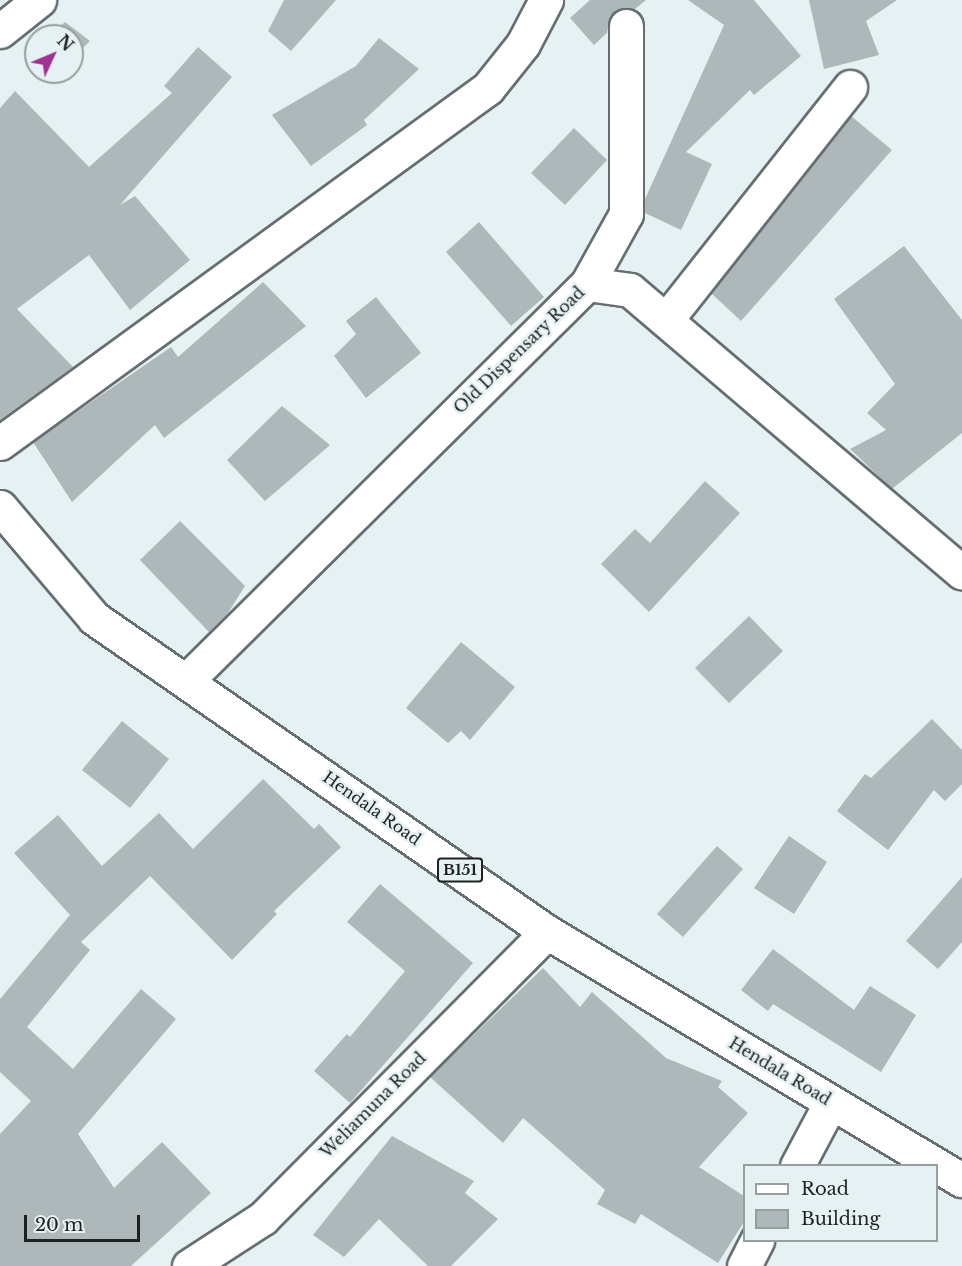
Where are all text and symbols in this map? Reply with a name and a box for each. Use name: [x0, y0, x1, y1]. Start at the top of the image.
north arrow: [24, 24, 84, 84]
text: N: [53, 31, 78, 55]
street label: Old Dispensary Road: [450, 282, 588, 418]
street label: Hendala Road: [319, 767, 425, 849]
road number: B151: [436, 858, 484, 882]
street label: Hendala Road: [726, 1033, 834, 1109]
street label: Weliamuna Road: [316, 1048, 430, 1162]
legend: [743, 1164, 938, 1242]
text: Road: [801, 1178, 849, 1200]
scale bar: [27, 1203, 142, 1241]
text: Building: [801, 1208, 880, 1230]
text: 20 m: [35, 1214, 83, 1236]

